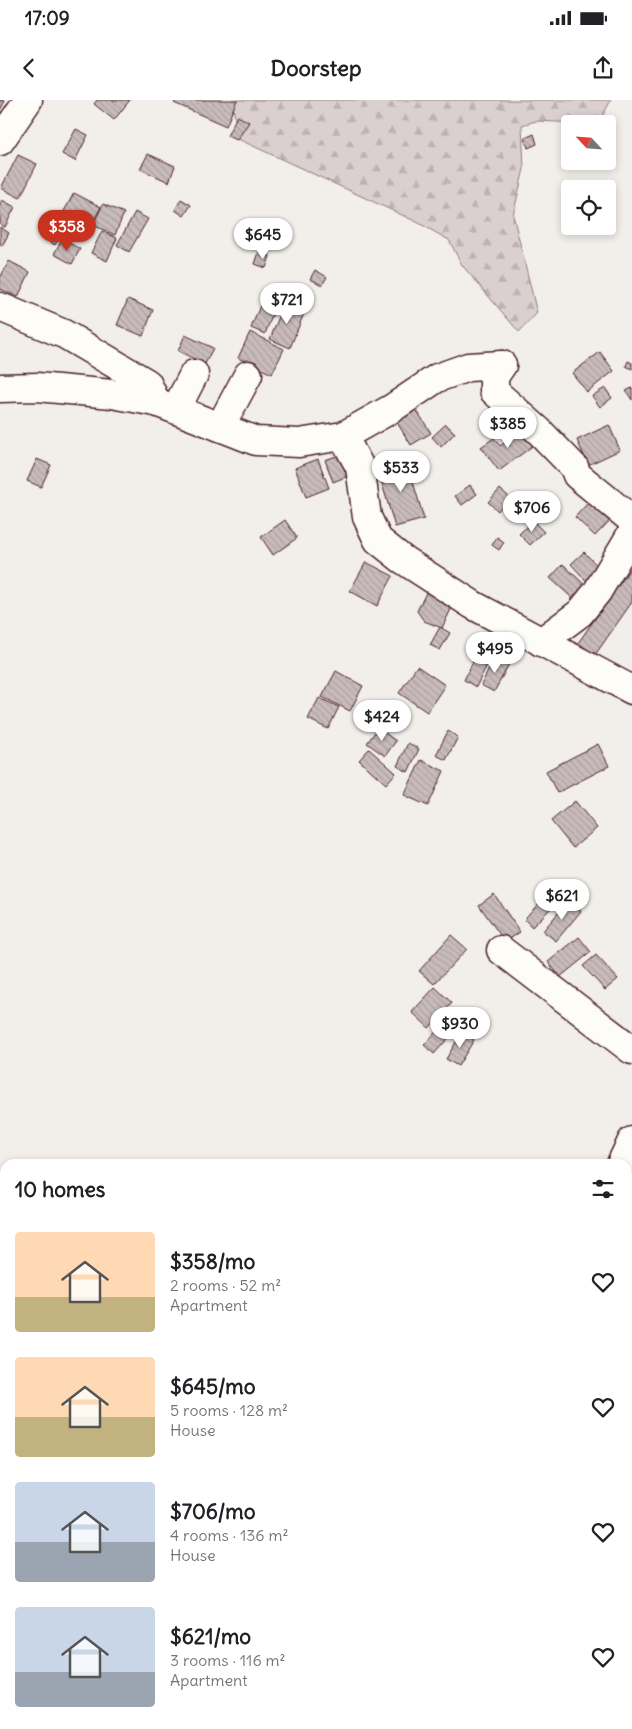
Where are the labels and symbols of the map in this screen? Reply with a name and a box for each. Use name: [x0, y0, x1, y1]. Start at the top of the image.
north arrow: [561, 115, 616, 170]
pin: $358: [37, 210, 97, 252]
pin: $645: [233, 218, 293, 260]
pin: $721: [257, 282, 317, 325]
pin: $385: [478, 406, 538, 449]
pin: $533: [371, 450, 431, 493]
pin: $706: [502, 490, 562, 533]
pin: $495: [465, 632, 525, 674]
pin: $424: [352, 700, 412, 742]
pin: $621: [532, 878, 592, 921]
pin: $930: [430, 1006, 490, 1049]

